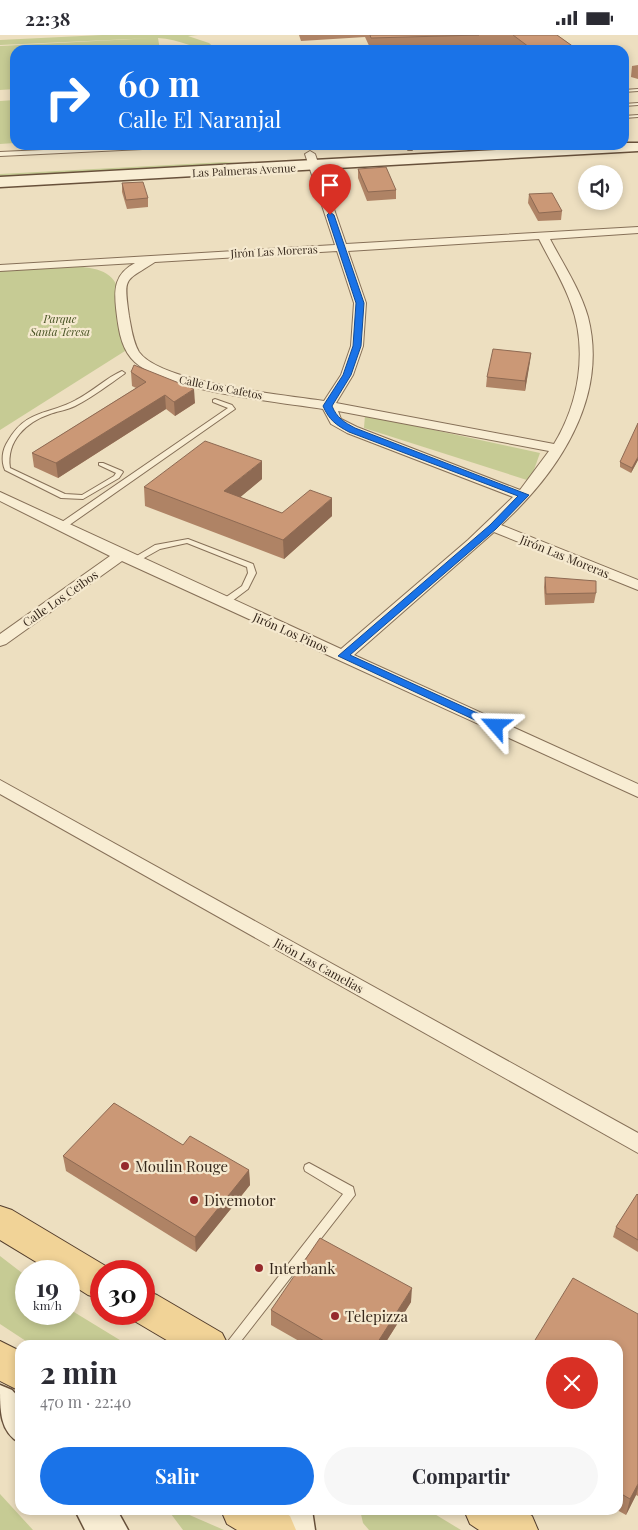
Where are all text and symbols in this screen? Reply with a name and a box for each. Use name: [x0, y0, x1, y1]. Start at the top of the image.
text: 22:38: [25, 5, 70, 31]
text: 60 m: [118, 59, 200, 106]
icon: right: [35, 65, 100, 130]
text: Calle El Naranjal: [118, 104, 281, 134]
street label: Las Palmeras Avenue: [192, 160, 297, 180]
pin: [309, 164, 351, 215]
map controls: [578, 165, 623, 210]
button: sound: [578, 165, 623, 210]
icon: arrive: [316, 171, 344, 199]
street label: Jirón Las Moreras: [229, 241, 318, 261]
park label: Parque Santa Teresa: [29, 311, 90, 339]
street label: Calle Los Cafetos: [178, 372, 264, 402]
street label: Jirón Las Moreras: [517, 530, 612, 581]
street label: Calle Los Ceibos: [19, 566, 101, 630]
street label: Jirón Los Pinos: [250, 608, 331, 656]
position arrow: [469, 699, 521, 751]
street label: Jirón Las Camelias: [271, 933, 367, 996]
place label: Moulin Rouge: [135, 1156, 228, 1176]
marker: Moulin Rouge: [119, 1160, 131, 1172]
place label: Divemotor: [204, 1190, 276, 1210]
marker: Divemotor: [188, 1194, 200, 1206]
place label: Interbank: [269, 1258, 336, 1278]
speed limit sign: 30: [90, 1260, 155, 1325]
marker: Interbank: [253, 1262, 265, 1274]
text: 19: [36, 1270, 59, 1303]
text: km/h: [33, 1297, 62, 1313]
place label: Telepizza: [345, 1306, 408, 1326]
marker: Telepizza: [329, 1310, 341, 1322]
text: 2 min: [40, 1352, 117, 1392]
button: close: [546, 1357, 598, 1409]
text: 470 m · 22:40: [40, 1391, 131, 1412]
button: Salir: [40, 1447, 314, 1505]
button: Compartir: [324, 1447, 598, 1505]

